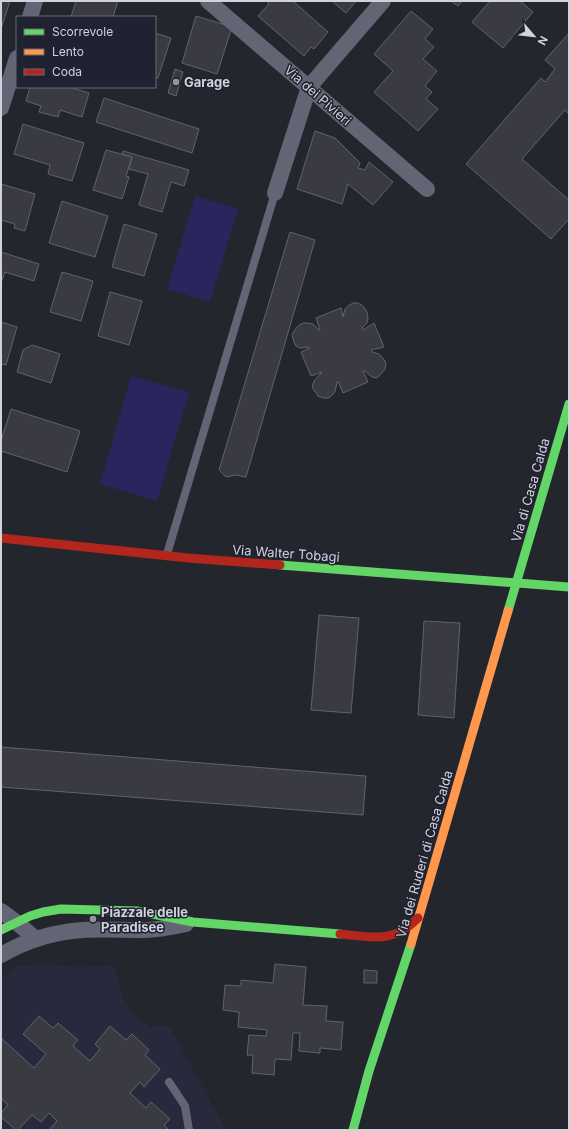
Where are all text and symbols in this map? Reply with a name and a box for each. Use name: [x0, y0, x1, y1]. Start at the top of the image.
legend: [16, 16, 156, 88]
north arrow: [514, 16, 554, 56]
text: Scorrevole: [52, 24, 113, 39]
text: N: [535, 34, 551, 48]
text: Lento: [52, 44, 84, 59]
street label: Via dei Pivieri: [281, 62, 355, 128]
text: Coda: [52, 64, 82, 79]
place label: Garage: [184, 74, 230, 90]
marker: Garage: [171, 77, 181, 87]
street label: Via di Casa Calda: [507, 436, 553, 544]
street label: Via Walter Tobagi: [232, 541, 340, 565]
street label: Via dei Ruderi di Casa Calda: [392, 768, 456, 940]
place label: Piazzale delle Paradisee: [101, 904, 188, 935]
marker: Piazzale delle Paradisee: [88, 914, 98, 924]

